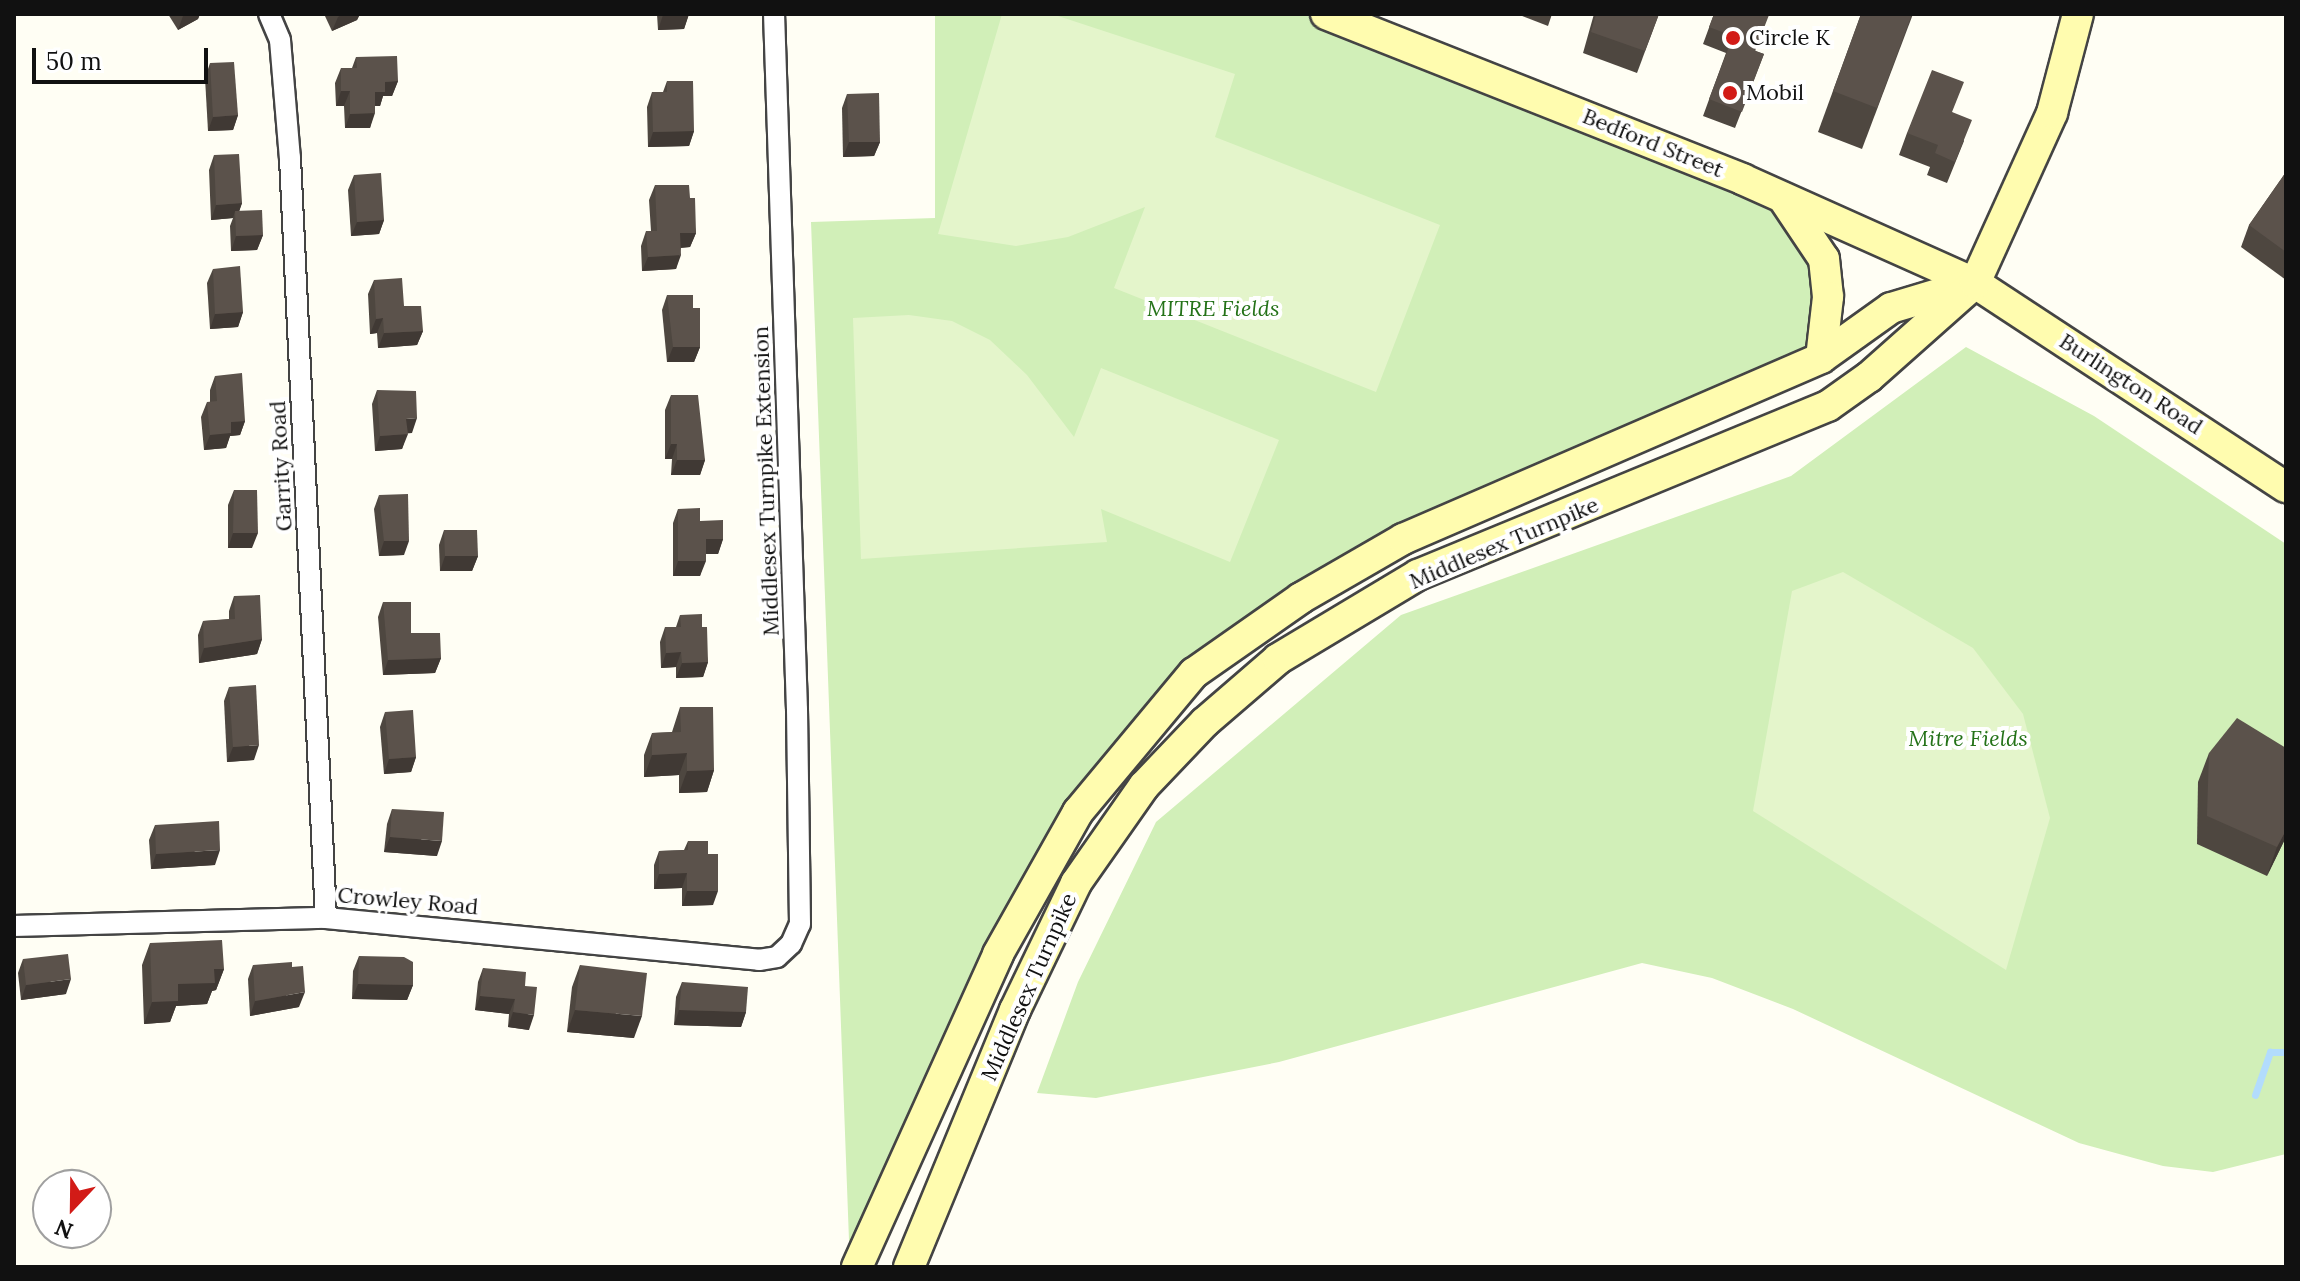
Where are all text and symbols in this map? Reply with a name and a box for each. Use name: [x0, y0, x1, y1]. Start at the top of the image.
place label: Circle K: [1749, 25, 1830, 51]
marker: Circle K: [1724, 29, 1742, 47]
scale bar: [36, 32, 212, 82]
text: 50 m: [46, 46, 102, 77]
place label: Mobil: [1746, 80, 1804, 106]
marker: Mobil: [1721, 84, 1739, 102]
street label: Bedford Street: [1579, 103, 1727, 183]
park label: MITRE Fields: [1147, 296, 1279, 322]
street label: Middlesex Turnpike Extension: [747, 326, 785, 636]
street label: Burlington Road: [2054, 328, 2208, 440]
street label: Garrity Road: [264, 400, 298, 532]
street label: Middlesex Turnpike: [1406, 491, 1602, 595]
park label: Mitre Fields: [1908, 726, 2028, 752]
street label: Crowley Road: [336, 882, 480, 920]
street label: Middlesex Turnpike: [976, 889, 1082, 1085]
north arrow: [32, 1169, 112, 1249]
text: N: [51, 1213, 77, 1246]

